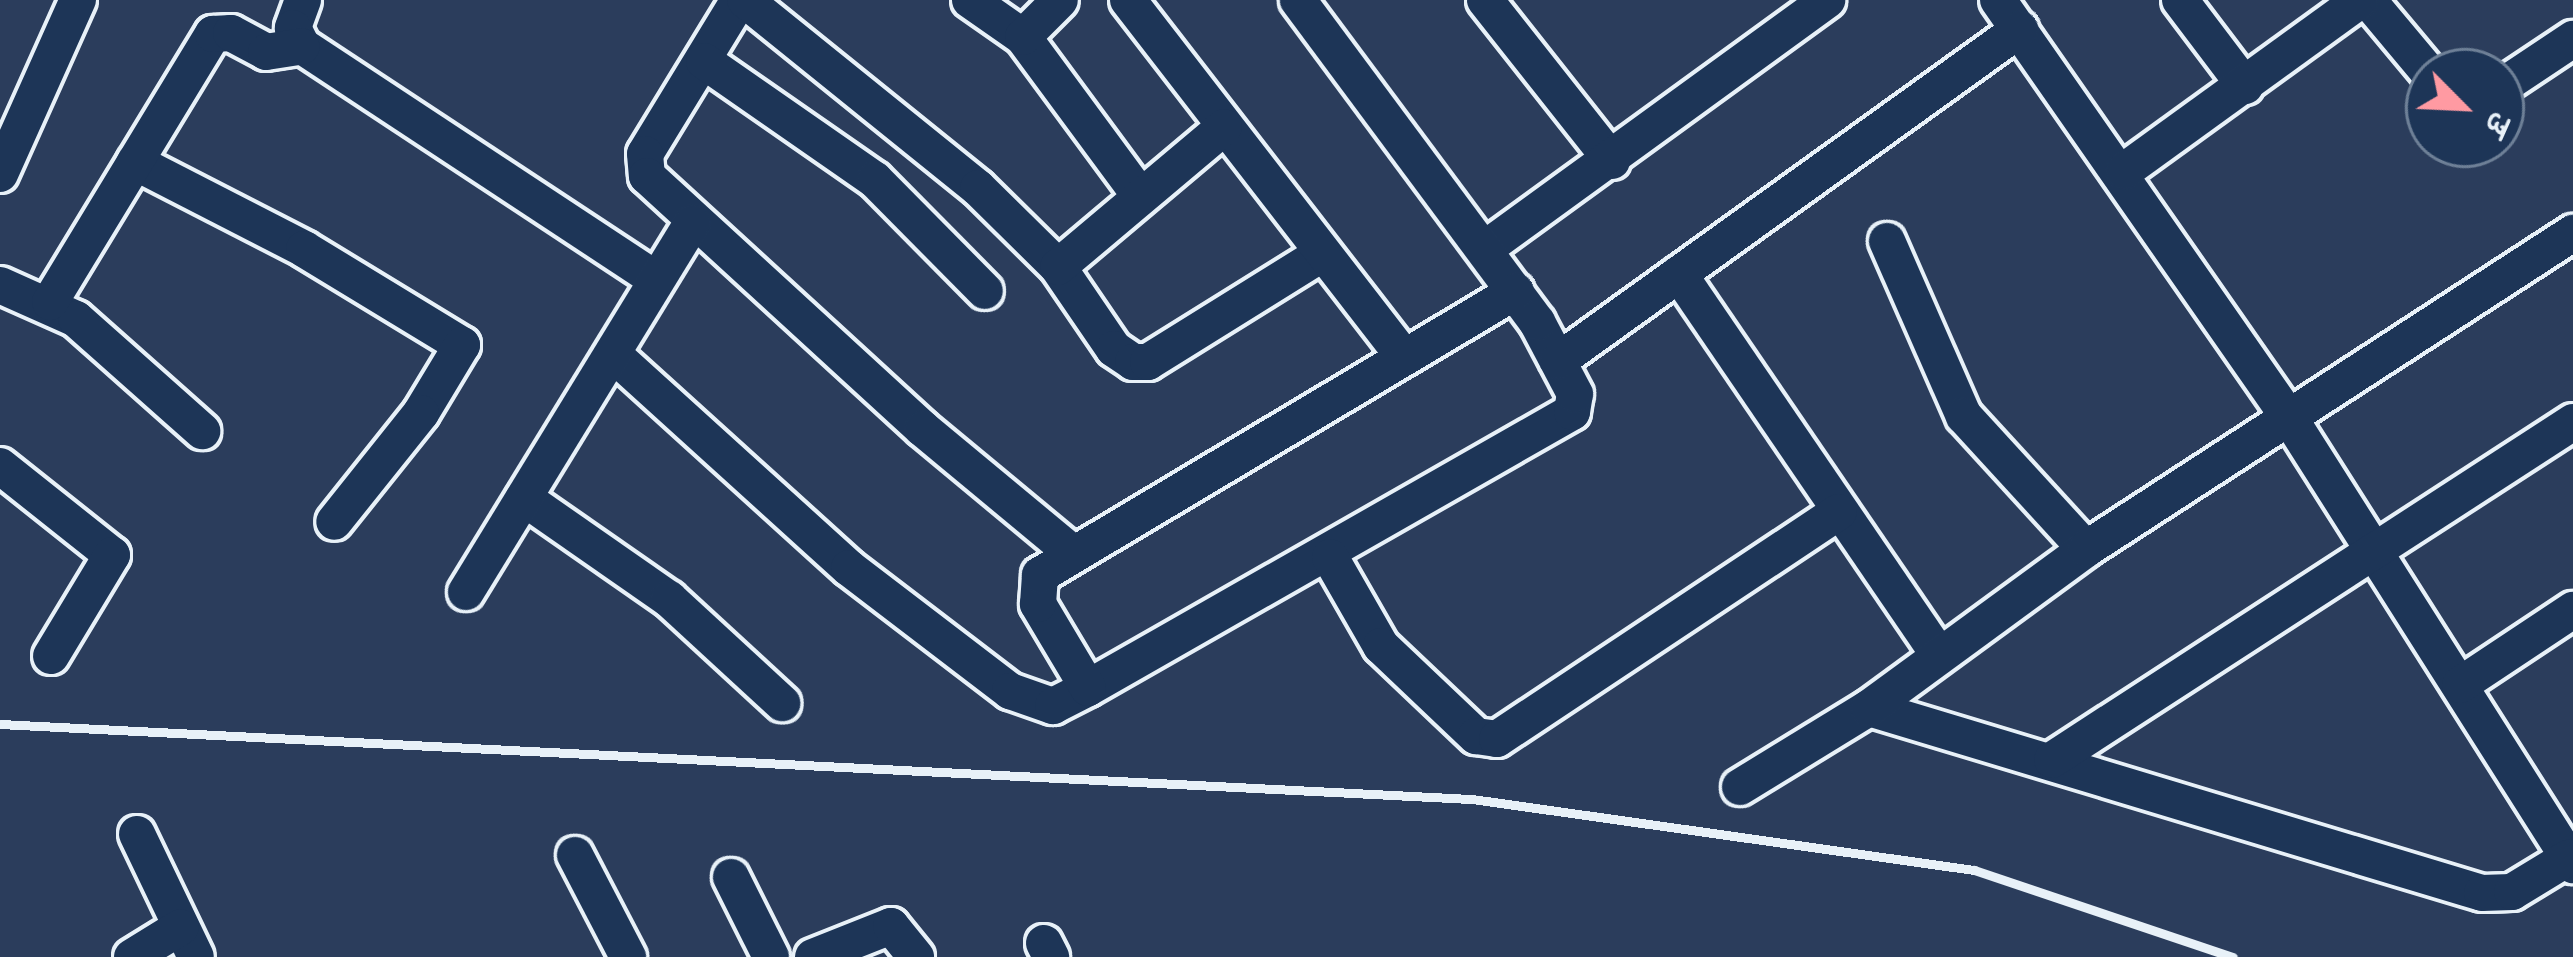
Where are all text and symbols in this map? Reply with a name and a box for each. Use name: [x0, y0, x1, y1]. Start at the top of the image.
north arrow: [2405, 48, 2525, 168]
text: उ: [2467, 101, 2524, 142]

